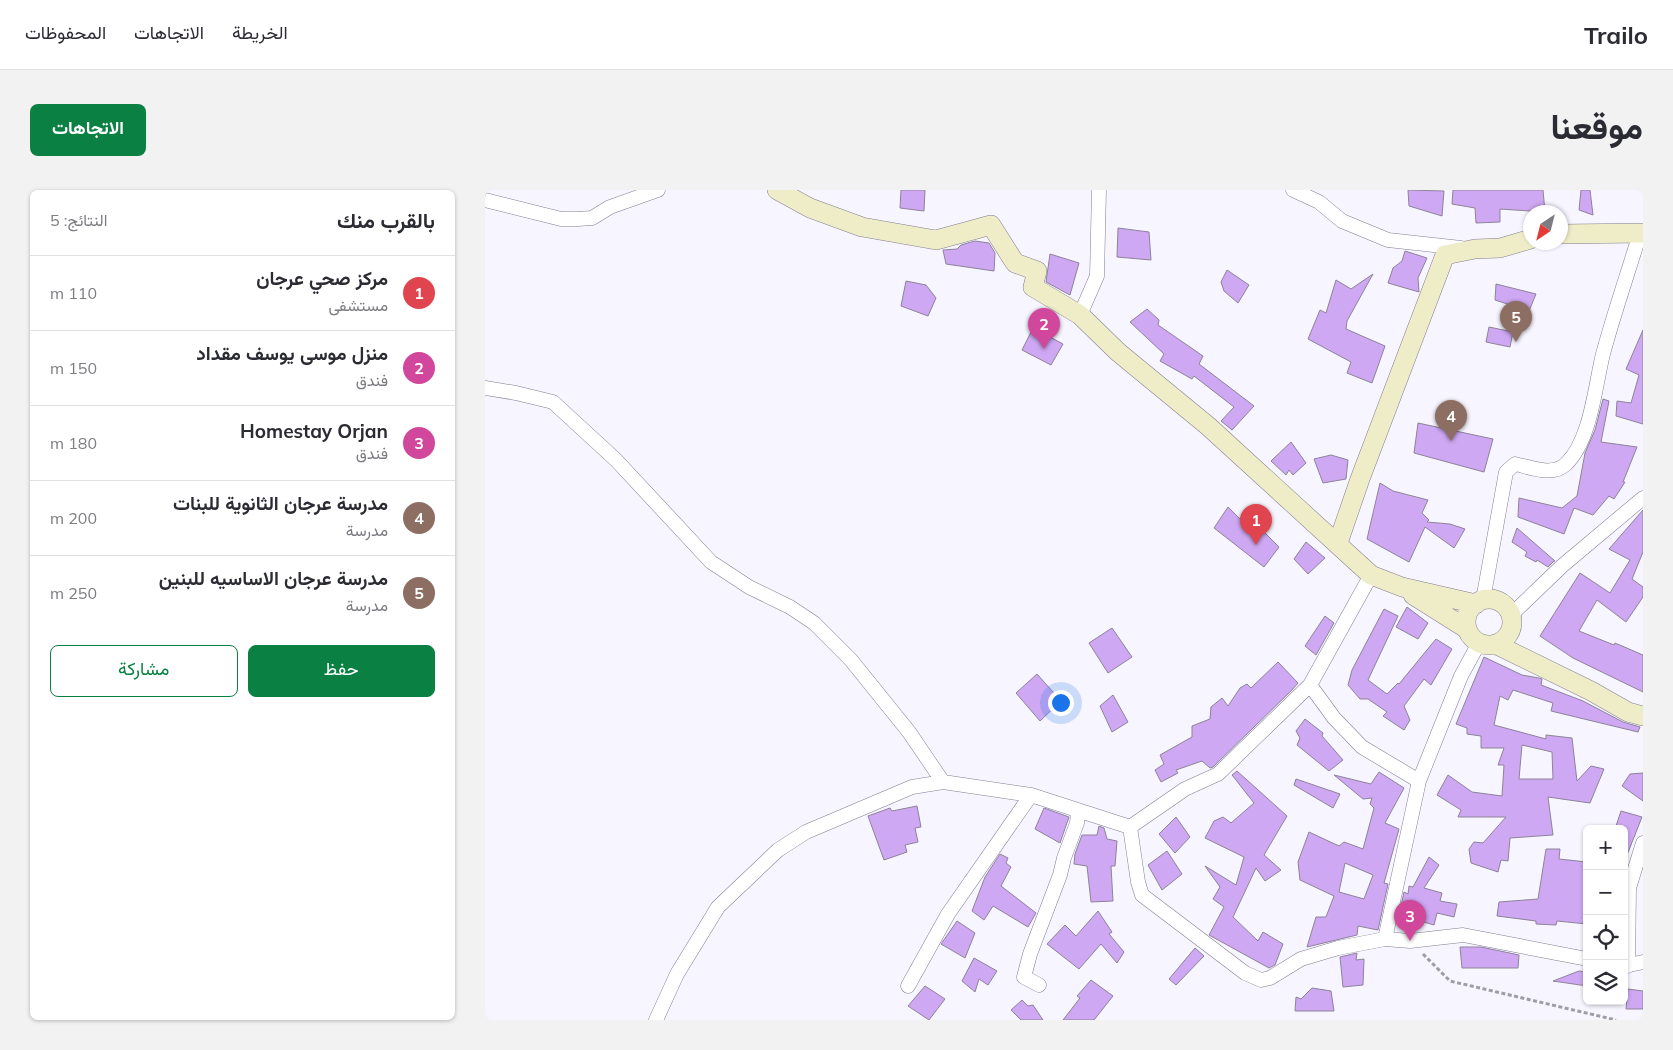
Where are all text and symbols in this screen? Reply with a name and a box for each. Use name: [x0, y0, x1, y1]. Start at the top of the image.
text: Trailo: [1584, 20, 1648, 50]
text: المحفوظات: [25, 21, 106, 44]
text: الاتجاهات: [134, 21, 204, 44]
text: الخريطة: [232, 21, 288, 44]
button: الاتجاهات: [30, 104, 146, 156]
text: موقعنا: [1550, 104, 1643, 148]
north arrow: [1523, 205, 1568, 250]
text: بالقرب منك: [337, 207, 435, 233]
text: النتائج: 5: [50, 210, 107, 230]
text: مركز صحي عرجان: [256, 266, 388, 290]
text: 110 m: [50, 283, 97, 303]
text: 1: [414, 283, 424, 303]
text: مستشفى: [328, 295, 388, 315]
pin: 5: [1500, 301, 1532, 342]
pin: 2: [1028, 308, 1060, 349]
text: منزل موسى يوسف مقداد: [196, 341, 388, 365]
text: 150 m: [50, 358, 97, 378]
text: 2: [414, 358, 424, 378]
text: فندق: [356, 370, 388, 390]
pin: 4: [1435, 400, 1467, 441]
text: Homestay Orjan: [240, 419, 388, 443]
text: 180 m: [50, 433, 97, 453]
text: 3: [414, 433, 424, 453]
text: فندق: [356, 443, 388, 463]
text: مدرسة عرجان الثانوية للبنات: [173, 491, 388, 515]
pin: 1: [1240, 504, 1272, 545]
text: 200 m: [50, 508, 97, 528]
text: 4: [414, 508, 424, 528]
text: مدرسة: [346, 520, 388, 540]
text: مدرسة عرجان الاساسيه للبنين: [159, 566, 388, 590]
text: 250 m: [50, 583, 97, 603]
text: 5: [414, 583, 424, 603]
text: مدرسة: [346, 595, 388, 615]
button: مشاركة: [50, 645, 238, 697]
button: حفظ: [248, 645, 435, 697]
your location: [1048, 690, 1074, 716]
map controls: [1583, 825, 1628, 1005]
button: +: [1583, 825, 1628, 870]
button: −: [1583, 870, 1628, 915]
pin: 3: [1394, 900, 1426, 941]
button: locate: [1583, 915, 1628, 960]
button: layers: [1583, 960, 1628, 1005]

